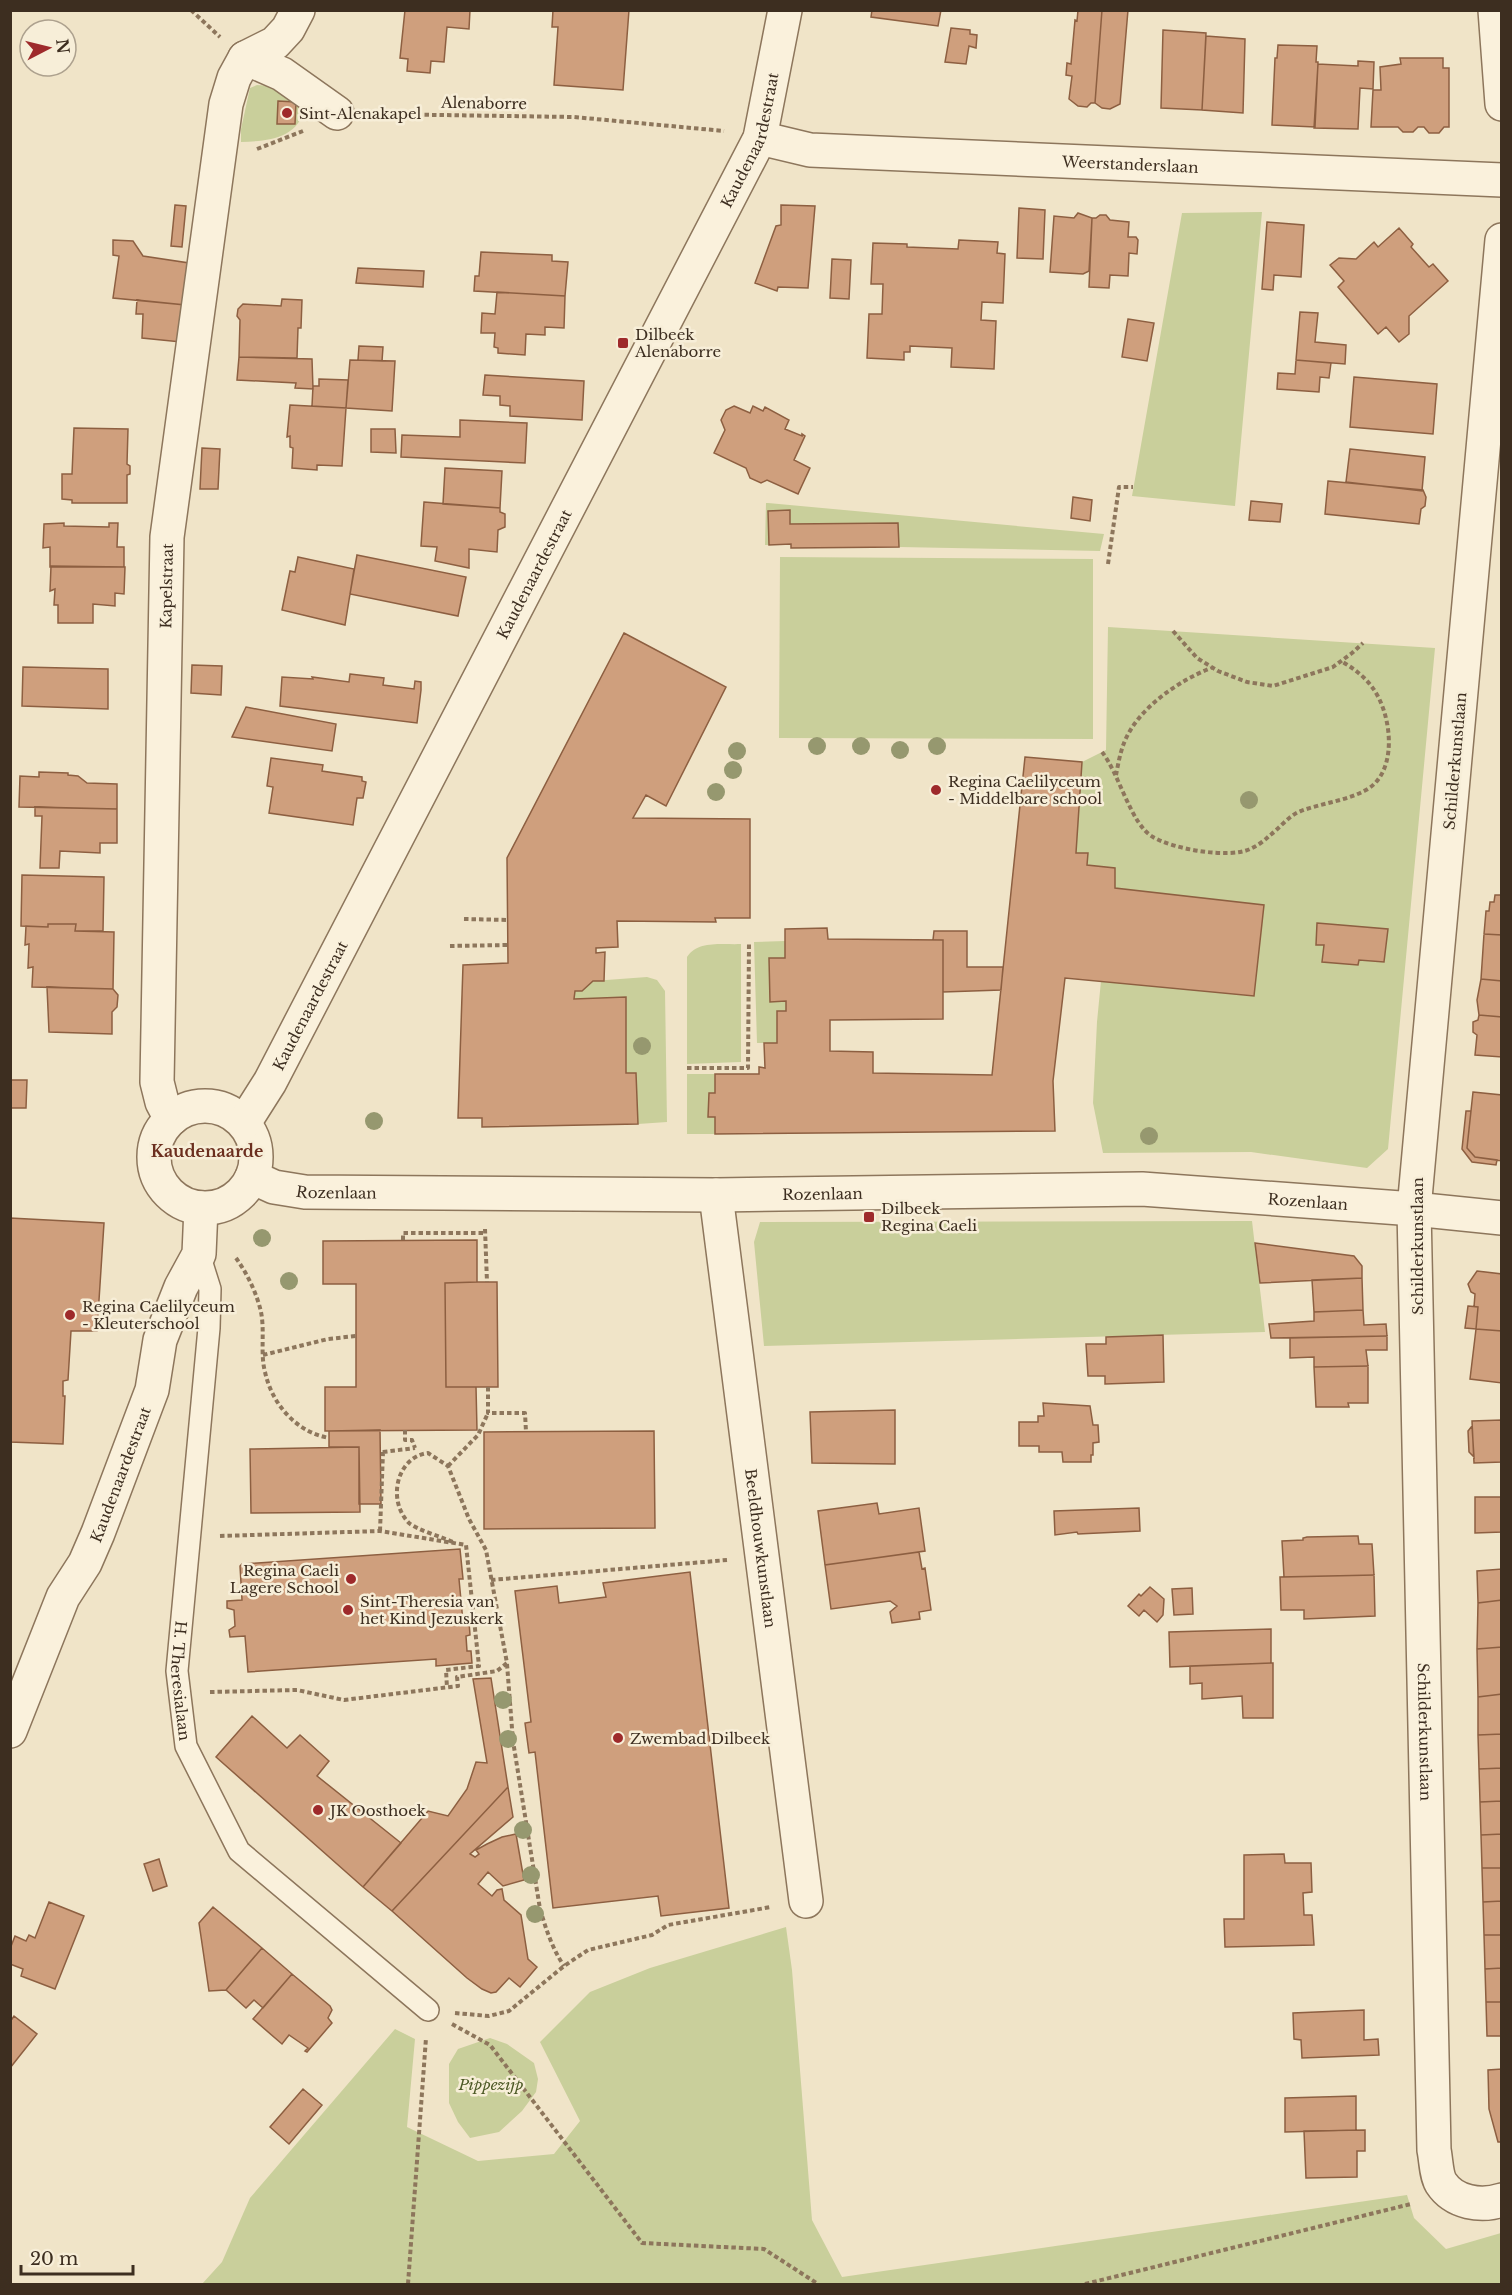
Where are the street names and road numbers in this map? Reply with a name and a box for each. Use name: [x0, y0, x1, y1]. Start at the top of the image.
street label: Kaudenaardestraat: [716, 70, 782, 211]
street label: Alenaborre: [440, 93, 527, 113]
street label: Weerstanderslaan: [1061, 151, 1199, 176]
street label: Kaudenaardestraat: [492, 506, 575, 642]
street label: Kapelstraat: [156, 543, 176, 629]
street label: Schilderkunstlaan: [1440, 692, 1470, 830]
street label: Kaudenaardestraat: [268, 937, 351, 1073]
street label: Schilderkunstlaan: [1408, 1177, 1427, 1315]
street label: Rozenlaan: [295, 1181, 377, 1202]
street label: Rozenlaan: [782, 1183, 863, 1204]
street label: Rozenlaan: [1267, 1189, 1349, 1214]
street label: Kaudenaardestraat: [86, 1404, 155, 1545]
street label: Beeldhouwkunstlaan: [741, 1467, 781, 1629]
street label: H. Theresialaan: [167, 1620, 195, 1742]
street label: Schilderkunstlaan: [1414, 1663, 1436, 1801]

